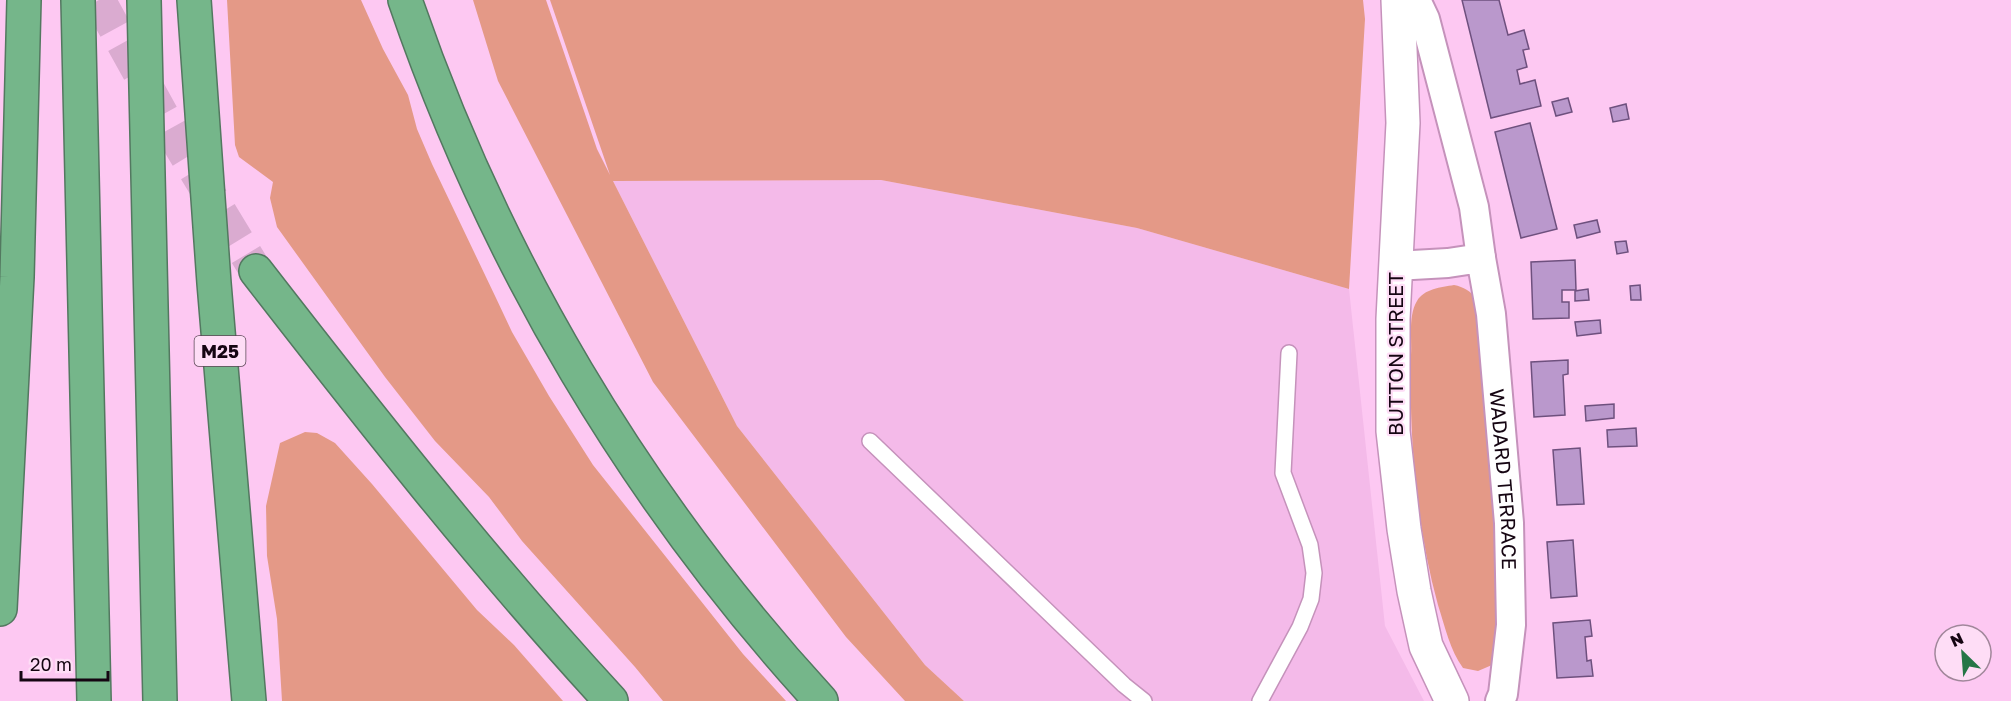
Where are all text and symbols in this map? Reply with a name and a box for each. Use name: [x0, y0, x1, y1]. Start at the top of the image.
street label: BUTTON STREET: [1383, 272, 1407, 436]
road number: M25: [194, 336, 246, 366]
street label: WADARD TERRACE: [1485, 388, 1522, 570]
north arrow: [1933, 623, 1993, 683]
text: N: [1947, 628, 1966, 651]
scale bar: [21, 644, 108, 682]
text: 20 m: [30, 653, 72, 675]

